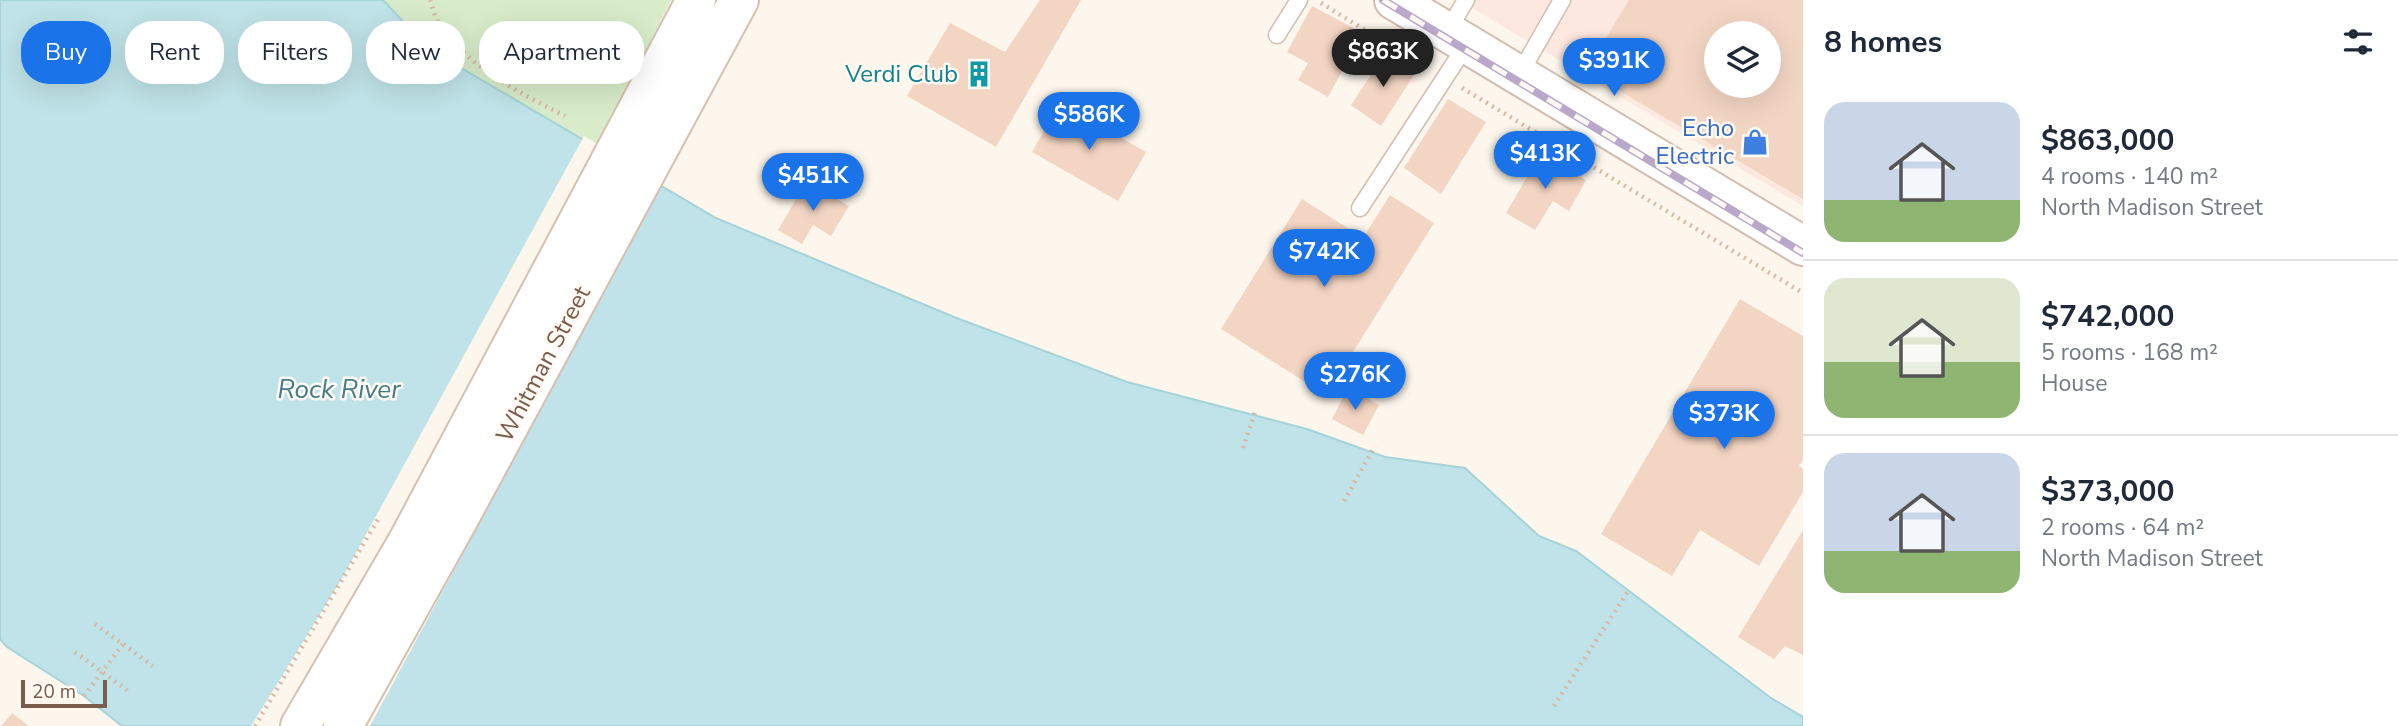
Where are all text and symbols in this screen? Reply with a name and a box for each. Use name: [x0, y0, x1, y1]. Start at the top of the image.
chip: Buy: [21, 21, 111, 84]
chip: Rent: [125, 21, 224, 84]
chip: Filters: [238, 21, 352, 84]
chip: New: [366, 21, 465, 84]
chip: Apartment: [479, 21, 644, 84]
map controls: [1704, 21, 1781, 98]
button: layers: [1704, 21, 1781, 98]
text: 8 homes: [1824, 22, 1942, 63]
icon: filters: [2339, 23, 2377, 61]
pin: $863K: [1334, 29, 1432, 89]
text: $863K: [1348, 36, 1418, 67]
pin: $391K: [1565, 38, 1663, 98]
text: $391K: [1579, 45, 1649, 76]
place label: Verdi Club: [844, 58, 958, 90]
building icon: Verdi Club: [964, 59, 994, 89]
pin: $586K: [1040, 92, 1138, 152]
text: $586K: [1054, 99, 1124, 130]
place label: Echo Electric: [1655, 112, 1734, 172]
text: $863,000: [2041, 120, 2174, 161]
shop icon: Echo Electric: [1740, 127, 1770, 157]
icon: home: [1880, 130, 1964, 214]
pin: $413K: [1496, 132, 1594, 191]
text: $413K: [1510, 138, 1580, 169]
pin: $451K: [764, 154, 862, 213]
text: $451K: [778, 160, 848, 191]
text: 4 rooms · 140 m²: [2041, 161, 2218, 192]
text: North Madison Street: [2041, 192, 2263, 223]
pin: $742K: [1275, 230, 1373, 289]
text: $742K: [1289, 236, 1359, 267]
street label: Whitman Street: [488, 280, 598, 448]
text: $742,000: [2041, 296, 2174, 337]
icon: home: [1880, 306, 1964, 390]
text: 5 rooms · 168 m²: [2041, 337, 2218, 368]
pin: $276K: [1306, 352, 1404, 412]
text: $276K: [1320, 359, 1390, 390]
text: House: [2041, 368, 2108, 399]
water label: Rock River: [277, 372, 401, 407]
pin: $373K: [1675, 392, 1773, 451]
text: $373K: [1689, 398, 1759, 429]
text: $373,000: [2041, 471, 2174, 512]
icon: home: [1880, 481, 1964, 565]
text: 2 rooms · 64 m²: [2041, 512, 2204, 543]
text: North Madison Street: [2041, 543, 2263, 574]
scale bar: [21, 677, 107, 709]
text: 20 m: [32, 679, 76, 705]

